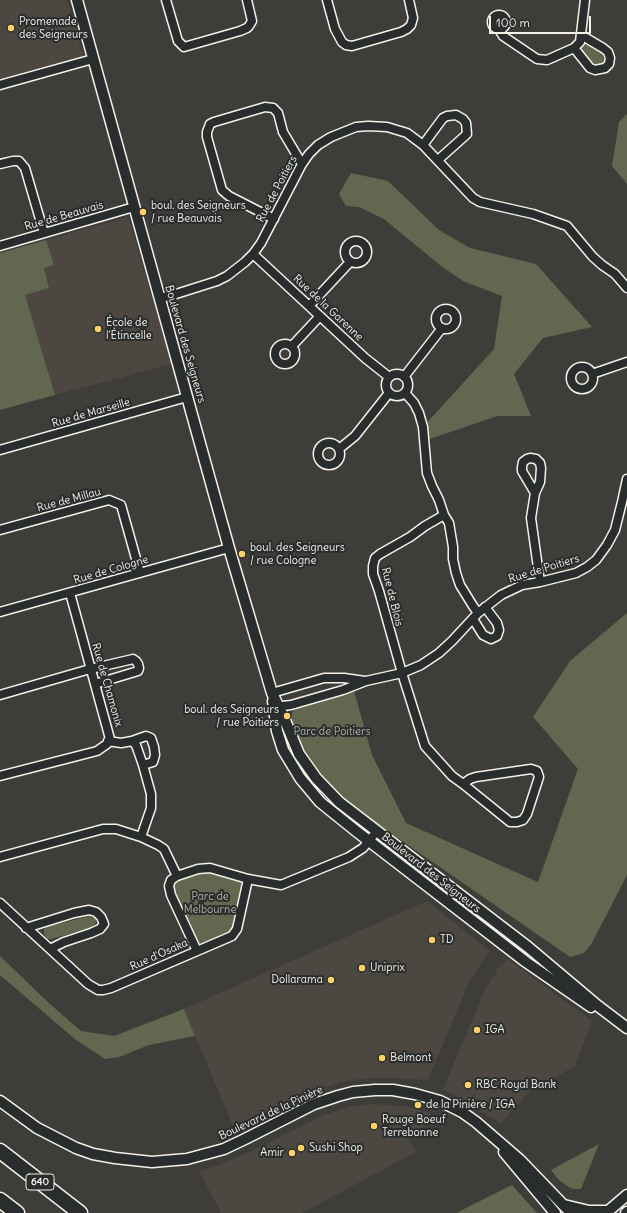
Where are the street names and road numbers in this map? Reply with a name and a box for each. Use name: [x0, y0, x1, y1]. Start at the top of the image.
street label: Rue de Poitiers: [254, 153, 300, 225]
street label: Rue de Beauvais: [23, 198, 105, 234]
street label: Rue de la Garenne: [290, 272, 366, 344]
street label: Boulevard des Seigneurs: [162, 284, 208, 404]
street label: Rue de Marseille: [50, 396, 132, 430]
street label: Rue de Millau: [36, 485, 102, 515]
street label: Rue de Poitiers: [507, 552, 581, 586]
street label: Rue de Cologne: [72, 553, 150, 587]
street label: Rue de Blois: [378, 566, 406, 628]
street label: Rue de Chamonix: [89, 641, 125, 729]
street label: Boulevard des Seigneurs: [379, 830, 483, 916]
street label: Rue d'Osaka: [128, 936, 190, 974]
street label: Boulevard de la Pinière: [217, 1083, 325, 1143]
road number: 640: [26, 1174, 54, 1190]

